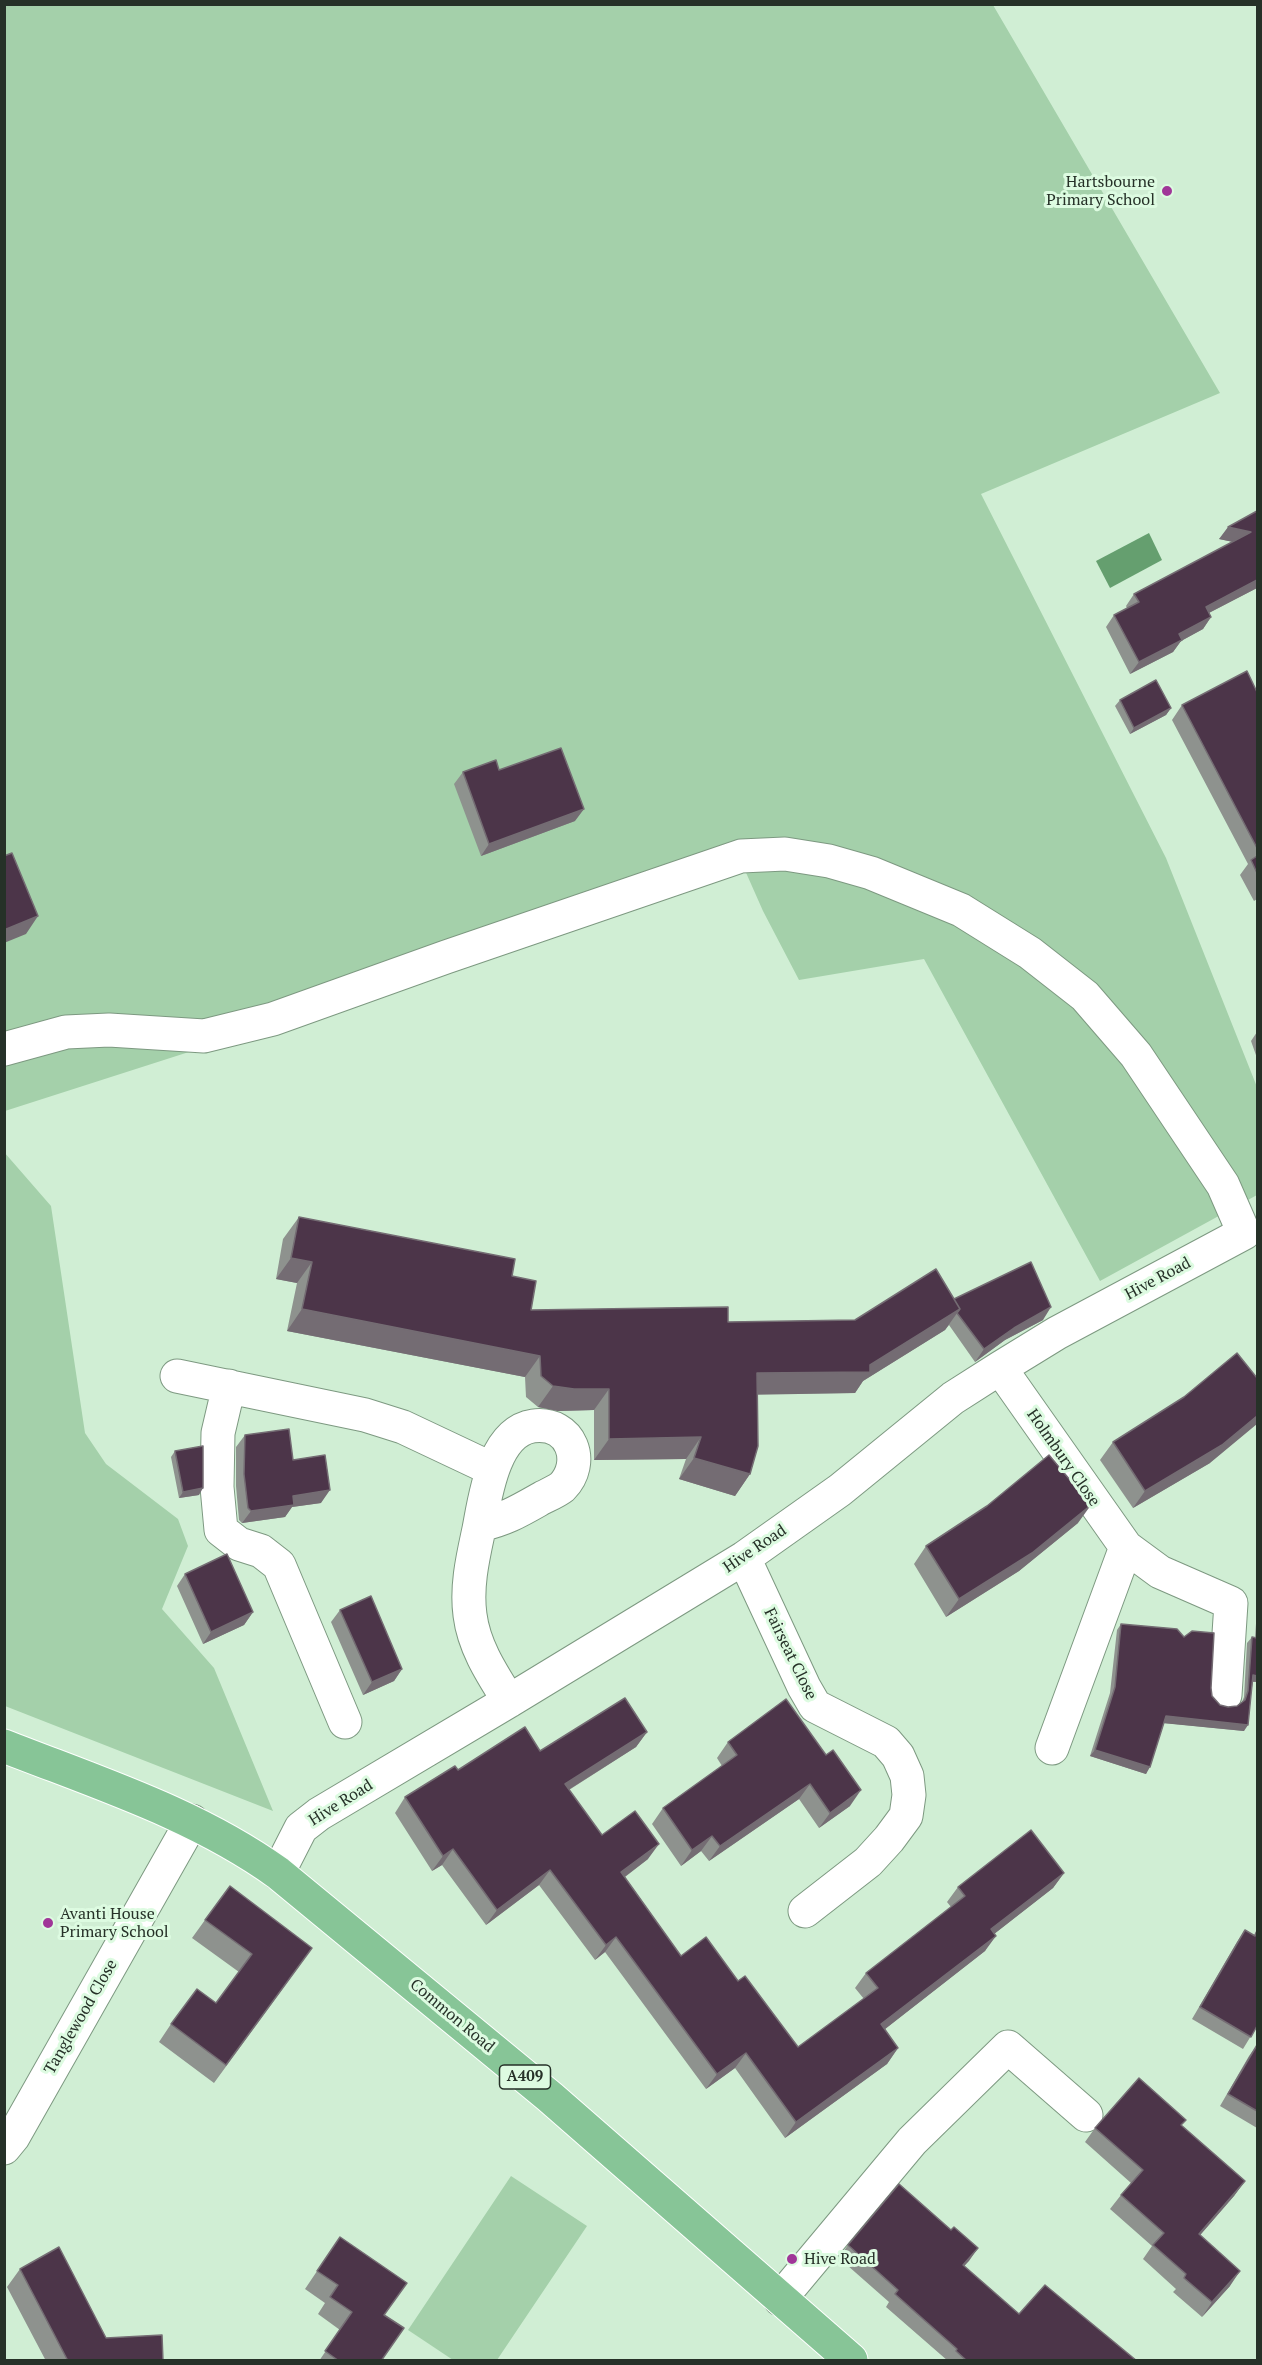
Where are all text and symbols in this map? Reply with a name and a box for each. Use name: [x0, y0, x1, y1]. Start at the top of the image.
place label: Hartsbourne Primary School: [1046, 172, 1155, 210]
marker: Hartsbourne Primary School: [1160, 184, 1174, 198]
street label: Hive Road: [1122, 1254, 1194, 1304]
street label: Holmbury Close: [1022, 1406, 1104, 1510]
street label: Hive Road: [720, 1521, 790, 1577]
street label: Fairseat Close: [760, 1605, 820, 1703]
street label: Hive Road: [305, 1776, 377, 1830]
place label: Avanti House Primary School: [60, 1904, 169, 1942]
marker: Avanti House Primary School: [41, 1916, 55, 1930]
street label: Tanglewood Close: [40, 1956, 122, 2078]
street label: Common Road: [406, 1975, 498, 2057]
road number: A409: [500, 2065, 550, 2089]
place label: Hive Road: [804, 2249, 876, 2269]
marker: Hive Road: [785, 2252, 799, 2266]

